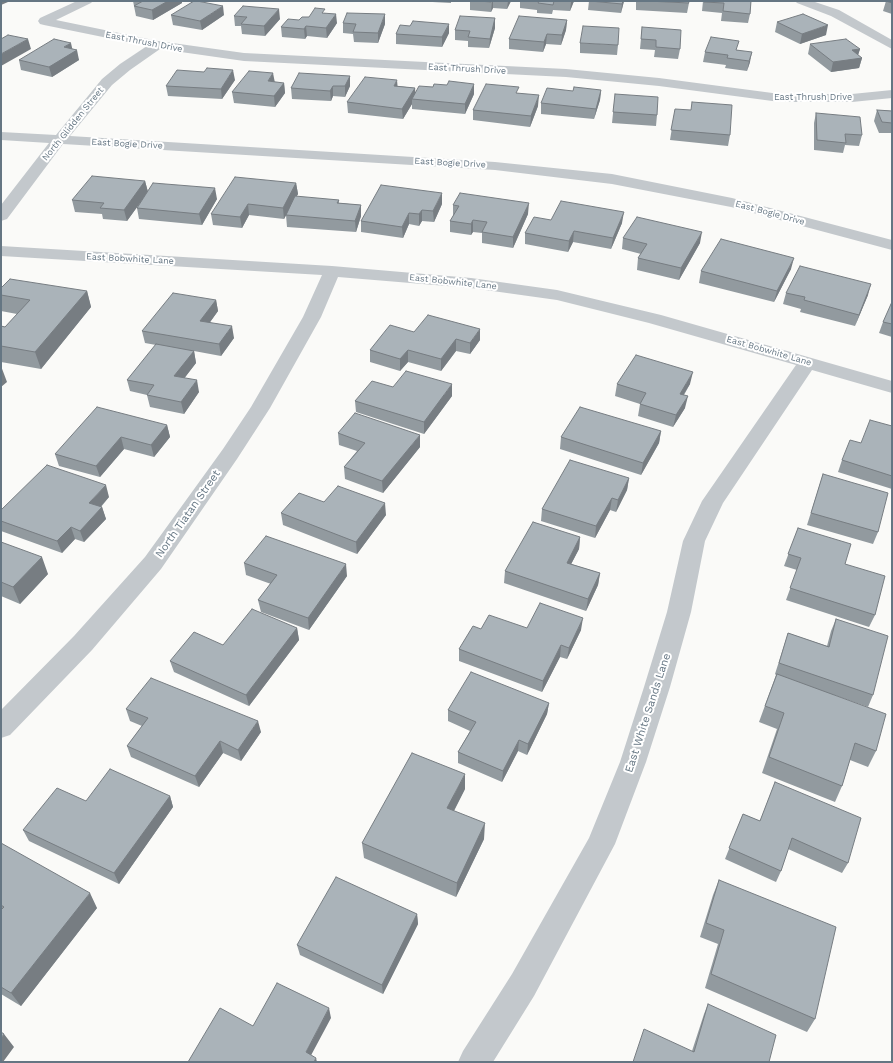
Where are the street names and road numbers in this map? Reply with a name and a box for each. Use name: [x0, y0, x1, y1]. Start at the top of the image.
street label: East Thrush Drive: [105, 29, 183, 55]
street label: East Thrush Drive: [428, 62, 506, 76]
street label: North Glidden Street: [40, 85, 106, 163]
street label: East Thrush Drive: [774, 92, 852, 102]
street label: East Bogie Drive: [91, 137, 163, 151]
street label: East Bogie Drive: [414, 156, 486, 170]
street label: East Bogie Drive: [734, 199, 806, 227]
street label: East Bobwhite Lane: [86, 251, 174, 267]
street label: East Bobwhite Lane: [409, 272, 497, 292]
street label: East Bobwhite Lane: [725, 334, 813, 368]
street label: North Tiatan Street: [153, 468, 223, 560]
street label: East White Sands Lane: [622, 652, 674, 774]

